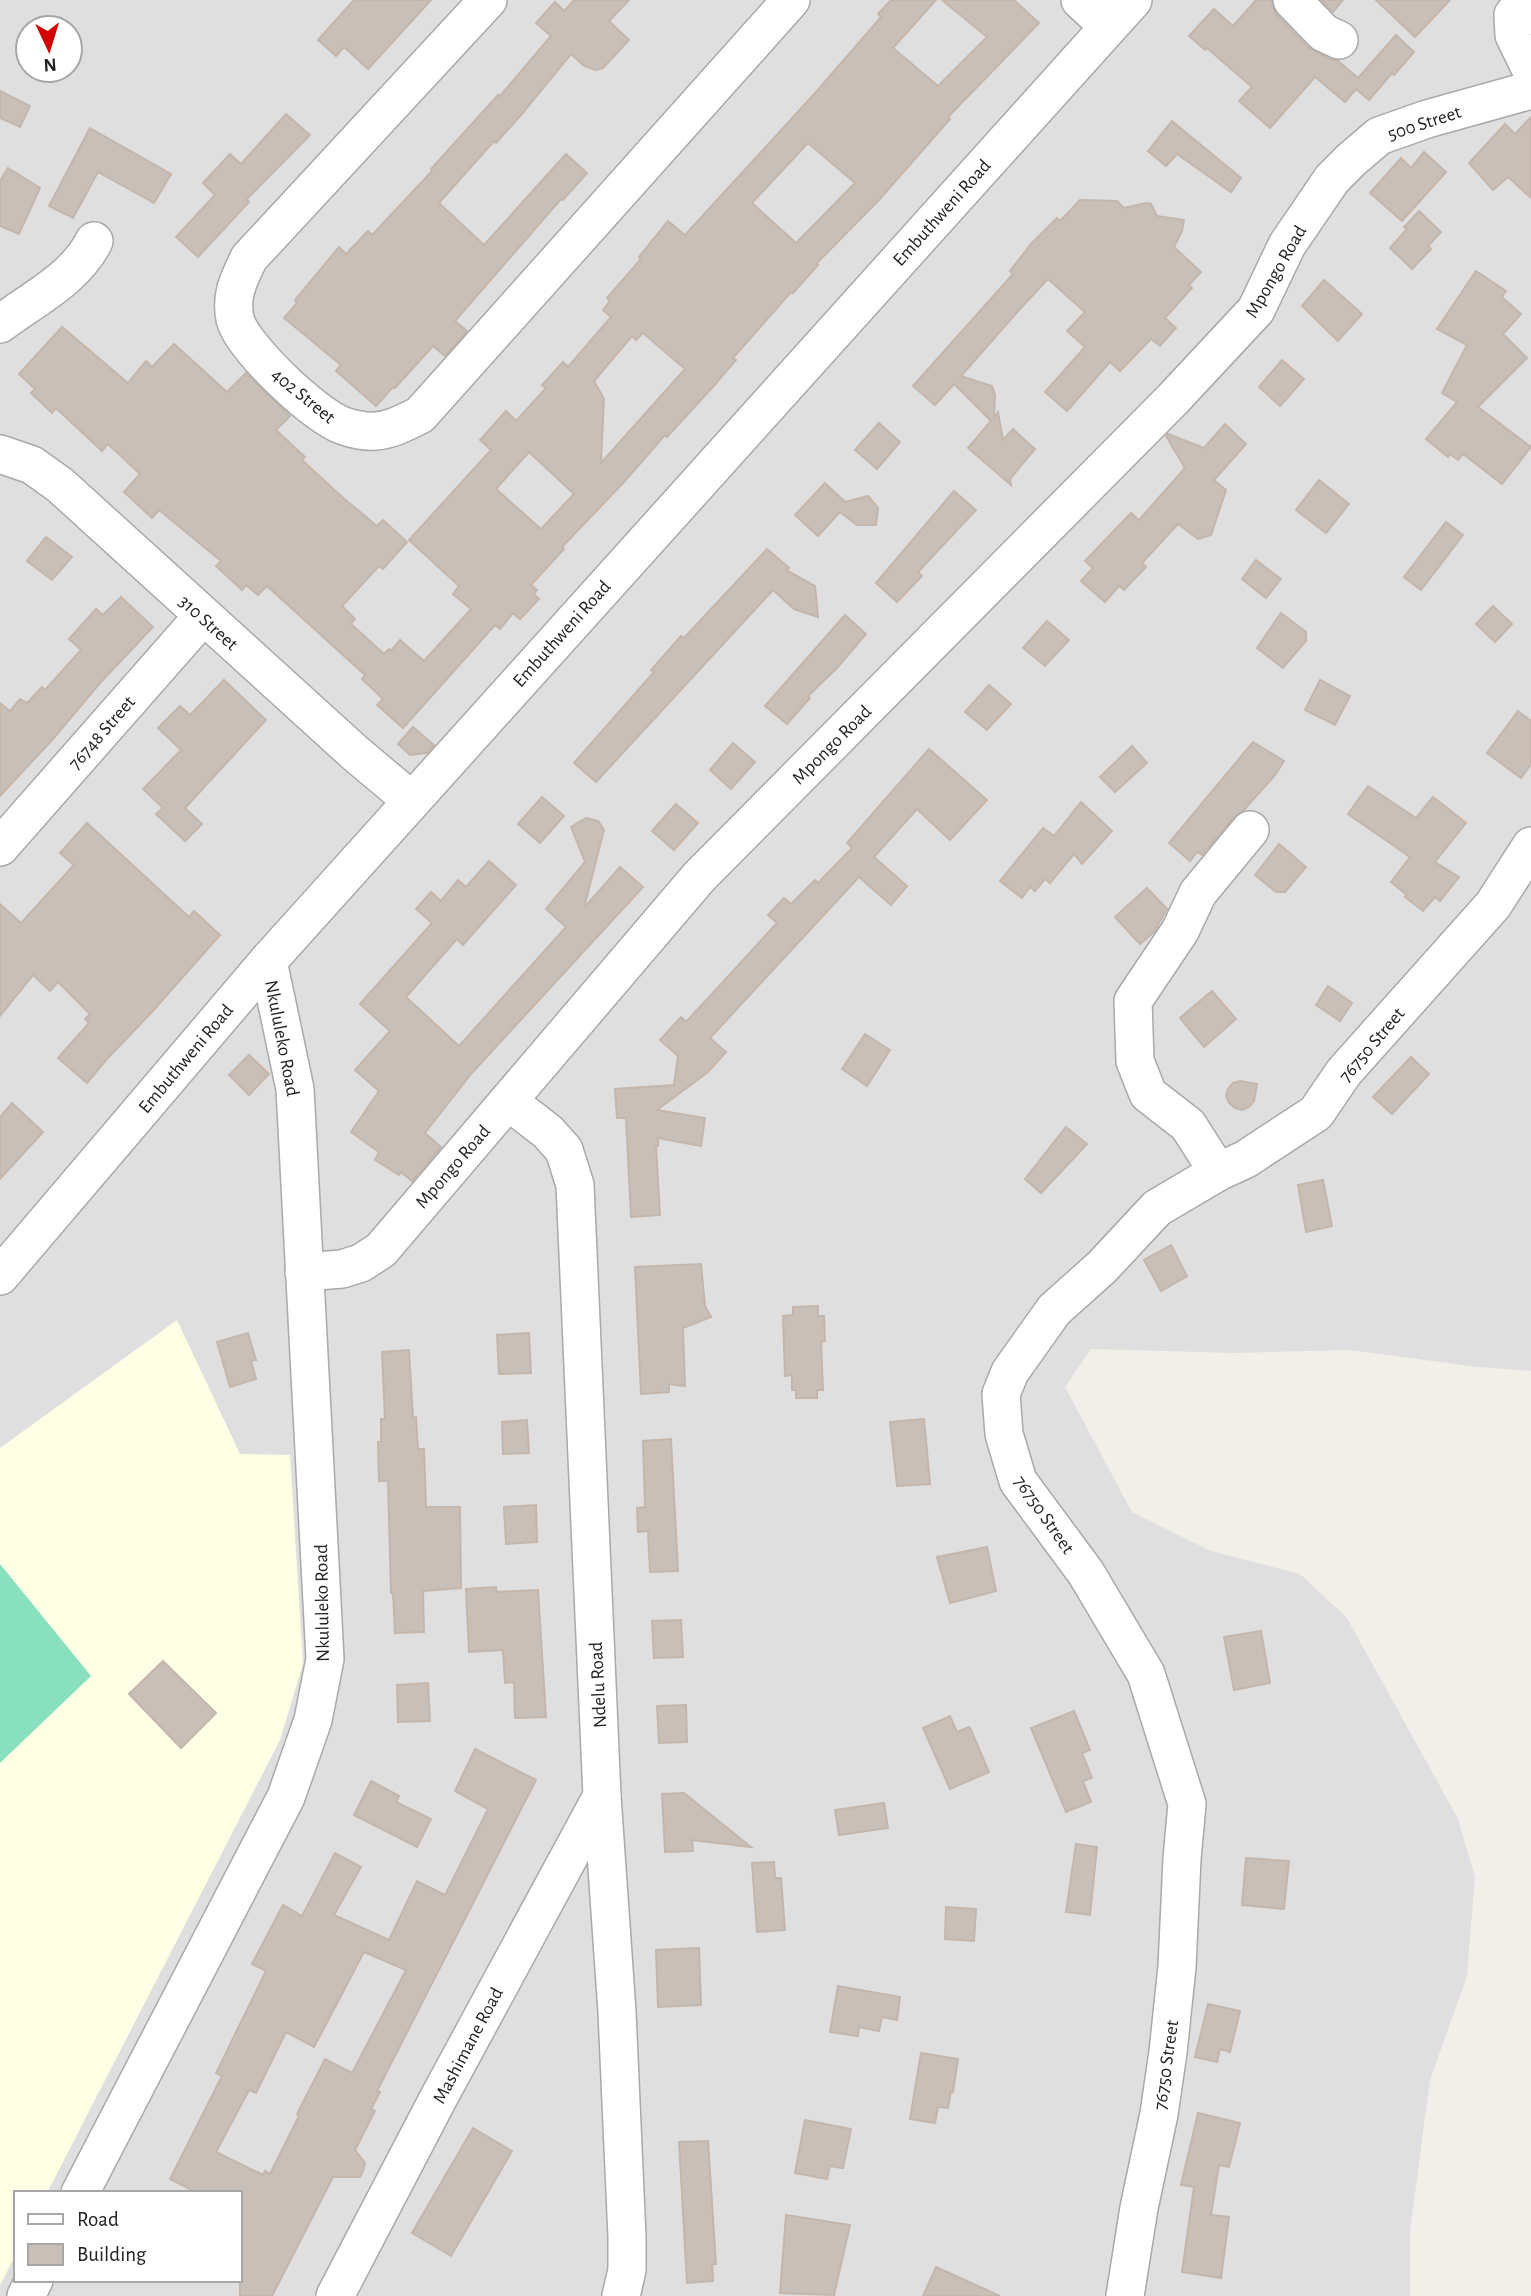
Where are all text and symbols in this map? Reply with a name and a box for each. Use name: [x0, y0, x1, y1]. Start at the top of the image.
north arrow: [14, 14, 84, 84]
text: N: [43, 55, 57, 74]
street label: 500 Street: [1385, 103, 1463, 144]
street label: Embuthweni Road: [890, 156, 995, 270]
street label: Mpongo Road: [1242, 222, 1310, 321]
street label: 402 Street: [268, 365, 338, 427]
street label: Embuthweni Road: [510, 577, 615, 691]
street label: 310 Street: [175, 592, 241, 654]
street label: 76748 Street: [65, 692, 139, 773]
street label: Mpongo Road: [789, 702, 875, 788]
street label: Nkululeko Road: [261, 979, 302, 1098]
street label: Embuthweni Road: [135, 1001, 237, 1117]
street label: 76750 Street: [1336, 1004, 1409, 1086]
street label: Mpongo Road: [412, 1122, 494, 1212]
street label: 76750 Street: [1010, 1472, 1078, 1557]
street label: Nkululeko Road: [312, 1544, 333, 1662]
street label: Ndelu Road: [587, 1641, 610, 1729]
street label: Mashimane Road: [430, 1984, 507, 2107]
street label: 76750 Street: [1151, 2019, 1182, 2111]
legend: [14, 2191, 242, 2282]
text: Road: [77, 2209, 119, 2230]
text: Building: [77, 2244, 147, 2265]

